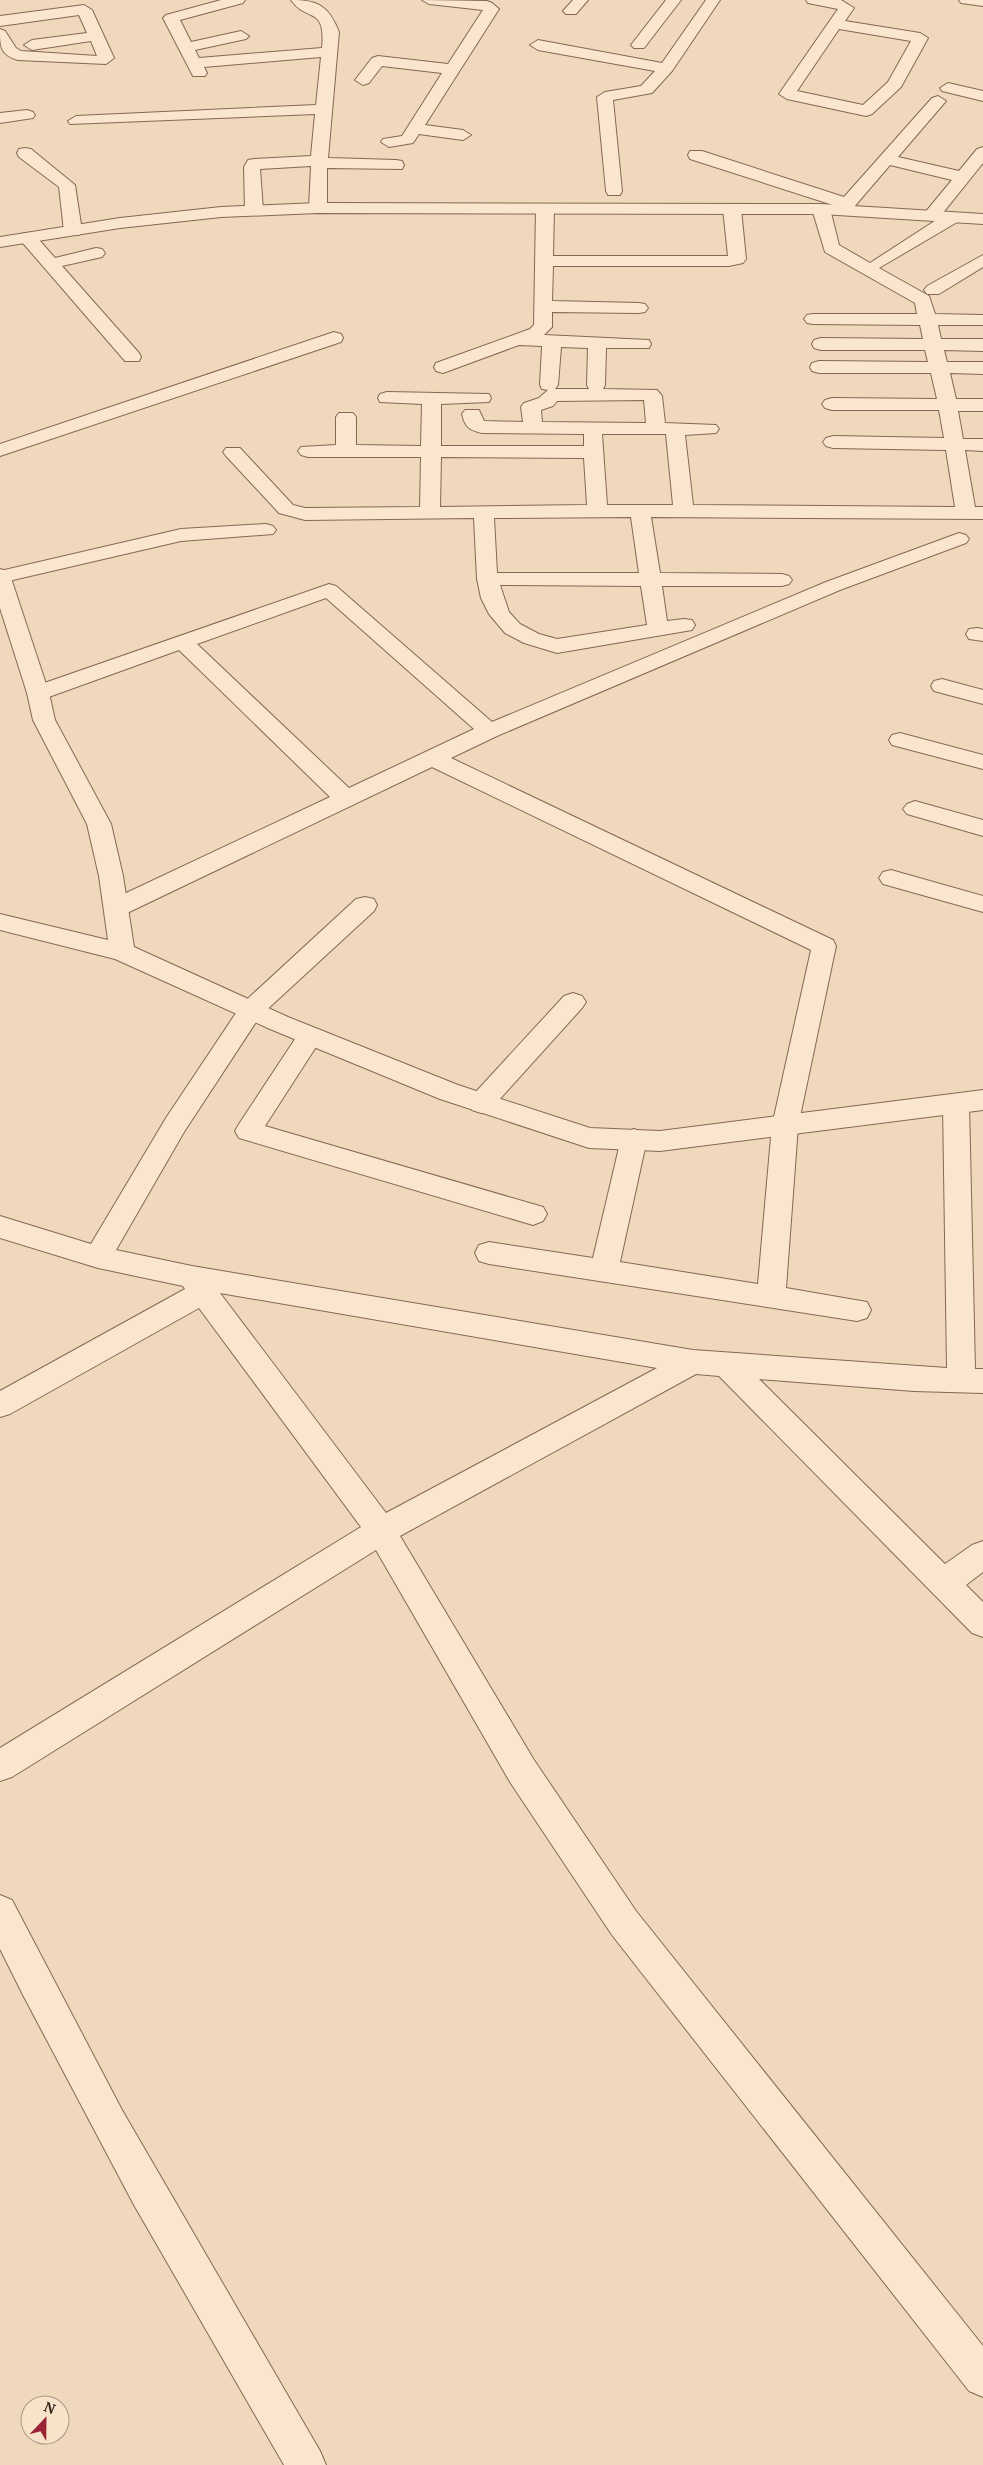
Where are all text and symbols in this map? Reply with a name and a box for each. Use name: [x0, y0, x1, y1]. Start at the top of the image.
north arrow: [20, 2395, 70, 2445]
text: N: [42, 2397, 59, 2418]

